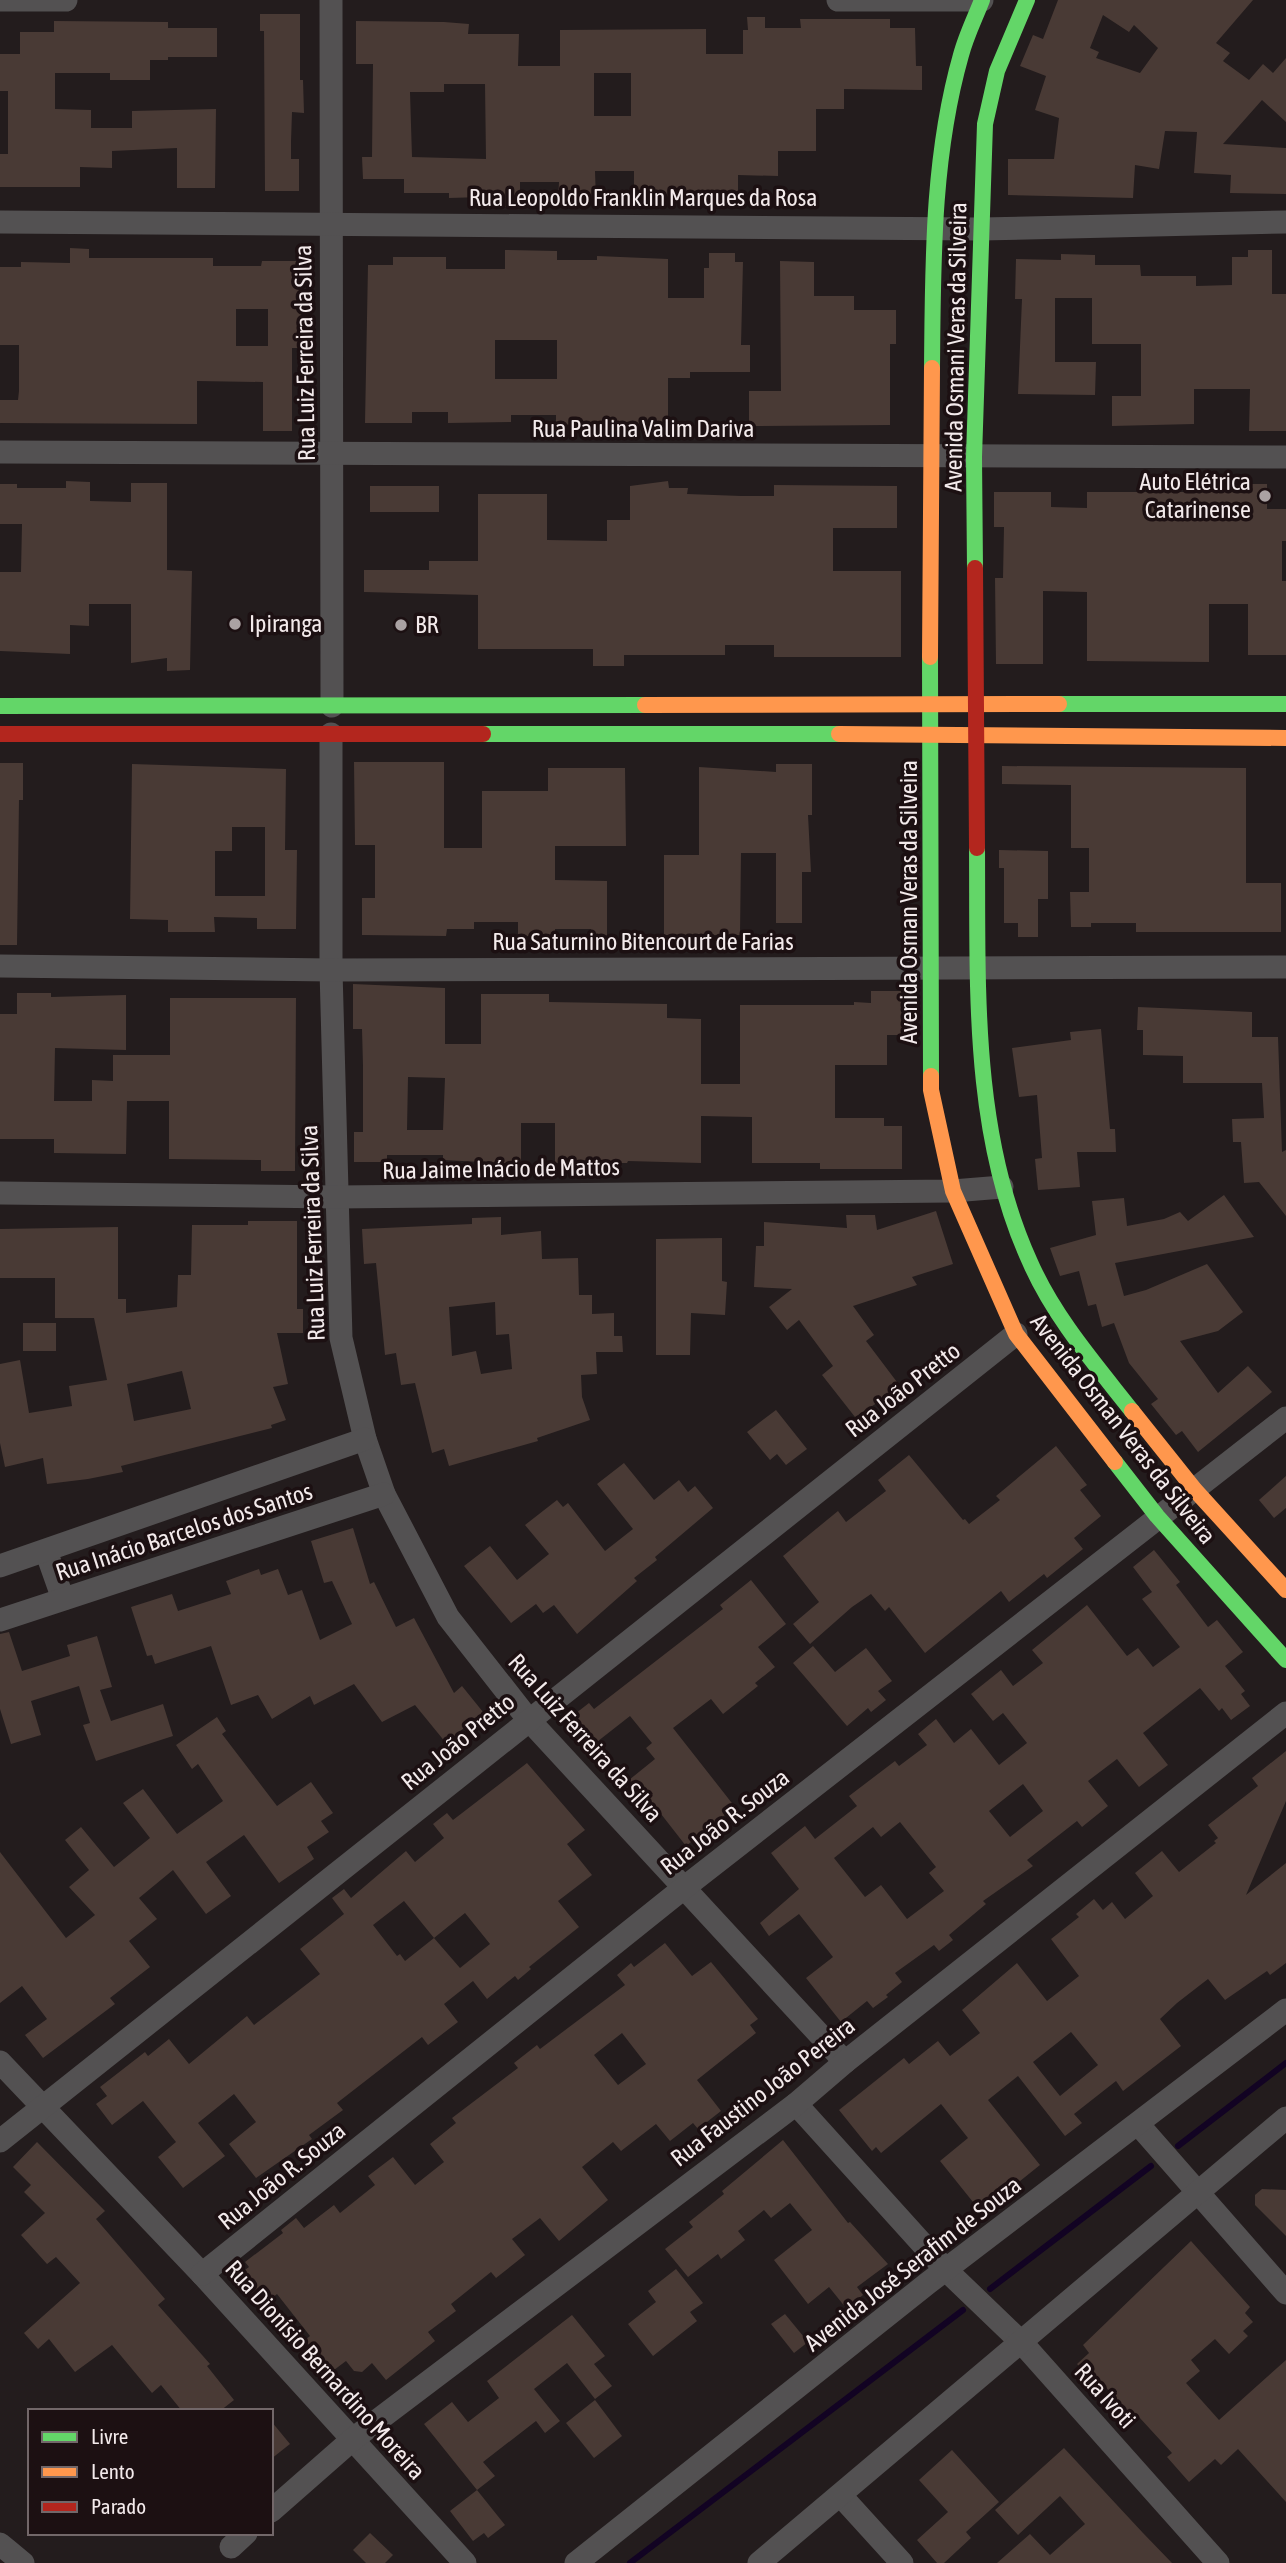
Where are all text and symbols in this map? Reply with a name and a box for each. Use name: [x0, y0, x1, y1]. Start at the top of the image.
street label: Rua Leopoldo Franklin Marques da Rosa: [469, 184, 817, 211]
street label: Avenida Osmani Veras da Silveira: [939, 202, 972, 492]
street label: Rua Luiz Ferreira da Silva: [289, 245, 320, 461]
street label: Rua Paulina Valim Dariva: [532, 415, 754, 442]
place label: Auto Elétrica Catarinense: [1140, 468, 1251, 523]
marker: Auto Elétrica Catarinense: [1257, 488, 1273, 504]
place label: Ipiranga: [249, 610, 322, 637]
place label: BR: [415, 611, 438, 638]
marker: Ipiranga: [227, 616, 243, 632]
marker: BR: [393, 617, 409, 633]
street label: Avenida Osman Veras da Silveira: [895, 760, 922, 1044]
street label: Rua Saturnino Bitencourt de Farias: [492, 928, 794, 955]
street label: Rua Luiz Ferreira da Silva: [295, 1124, 330, 1342]
street label: Rua Jaime Inácio de Mattos: [382, 1153, 620, 1184]
street label: Avenida Osman Veras da Silveira: [1025, 1308, 1221, 1549]
street label: Rua João Pretto: [840, 1337, 965, 1443]
street label: Rua Inácio Barcelos dos Santos: [52, 1477, 316, 1586]
street label: Rua Luiz Ferreira da Silva: [503, 1648, 668, 1827]
street label: Rua João Pretto: [396, 1688, 520, 1795]
street label: Rua João R. Souza: [655, 1763, 794, 1880]
street label: Rua Faustino João Pereira: [666, 2012, 860, 2172]
street label: Rua João R. Souza: [213, 2116, 350, 2235]
street label: Avenida José Serafim de Souza: [799, 2171, 1026, 2356]
street label: Rua Dionísio Bernardino Moreira: [220, 2255, 431, 2485]
street label: Rua Ivoti: [1069, 2358, 1141, 2434]
legend: [28, 2409, 273, 2535]
text: Livre: [91, 2424, 128, 2448]
text: Lento: [91, 2459, 135, 2483]
text: Parado: [91, 2494, 146, 2518]

